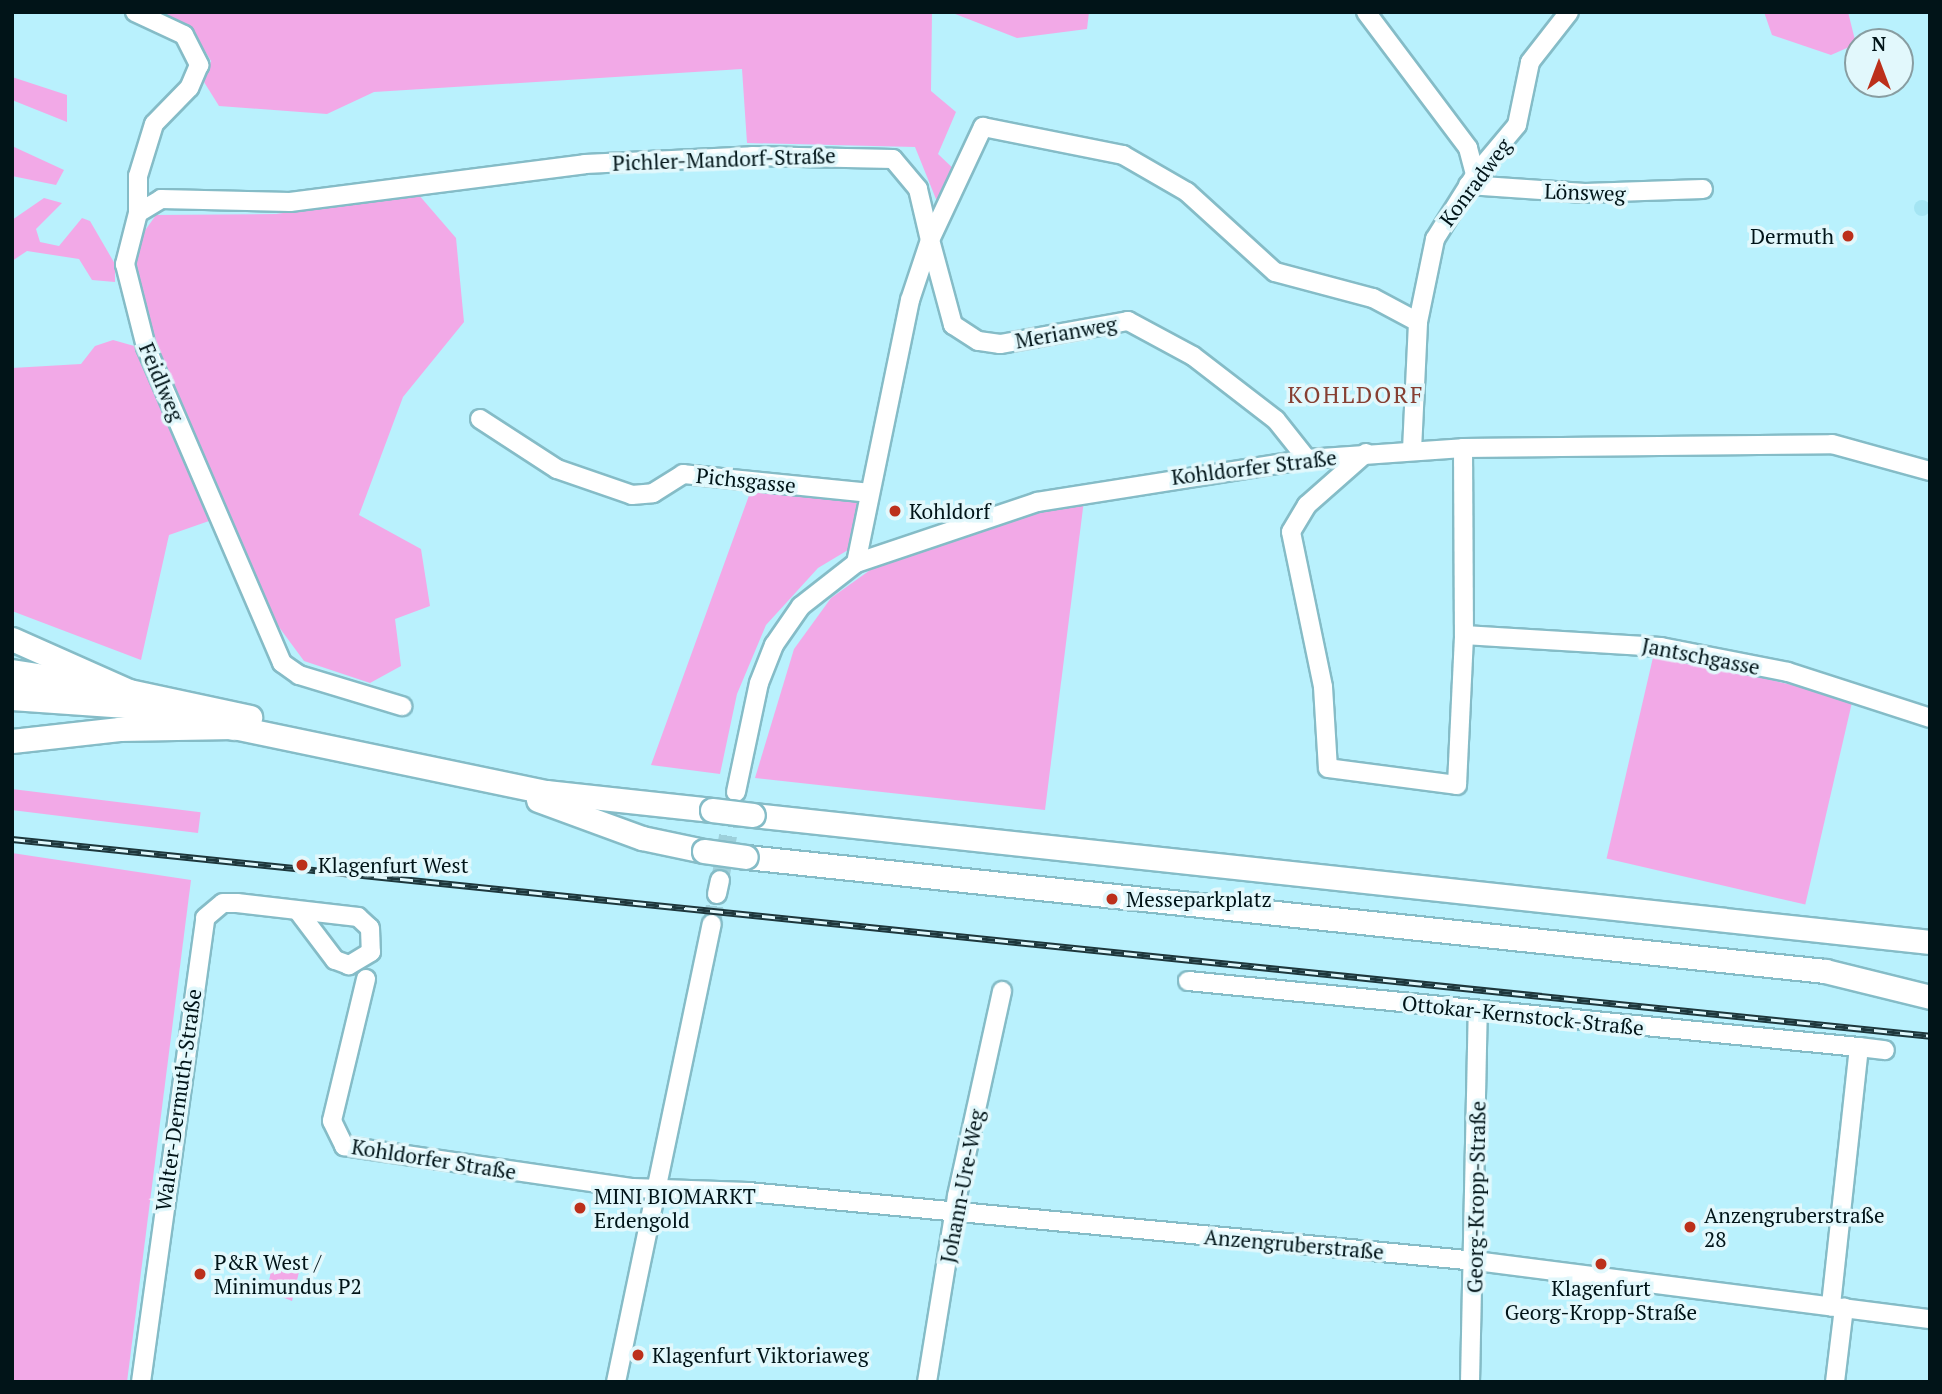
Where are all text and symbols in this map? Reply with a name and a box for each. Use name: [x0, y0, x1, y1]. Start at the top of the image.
north arrow: [1844, 28, 1914, 98]
text: N: [1872, 31, 1886, 56]
street label: Konradweg: [1434, 133, 1516, 231]
street label: Pichler-Mandorf-Straße: [612, 143, 836, 175]
street label: Lönsweg: [1544, 178, 1626, 206]
place label: Dermuth: [1750, 223, 1834, 249]
marker: Dermuth: [1840, 228, 1856, 244]
street label: Merianweg: [1013, 311, 1119, 353]
street label: Feidlweg: [134, 339, 190, 425]
district label: KOHLDORF: [1289, 381, 1423, 409]
street label: Kohldorfer Straße: [1170, 444, 1338, 490]
street label: Pichsgasse: [695, 462, 797, 498]
place label: Kohldorf: [909, 498, 990, 524]
marker: Kohldorf: [887, 503, 903, 519]
street label: Jantschgasse: [1640, 632, 1762, 680]
place label: Klagenfurt West: [318, 852, 468, 878]
marker: Klagenfurt West: [292, 855, 312, 875]
place label: Messeparkplatz: [1126, 886, 1272, 912]
marker: Messeparkplatz: [1104, 891, 1120, 907]
street label: Walter-Dermuth-Straße: [150, 987, 206, 1213]
street label: Ottokar-Kernstock-Straße: [1401, 990, 1645, 1040]
street label: Georg-Kropp-Straße: [1462, 1101, 1490, 1293]
street label: Johann-Ure-Weg: [935, 1107, 989, 1265]
street label: Kohldorfer Straße: [350, 1134, 518, 1184]
place label: MINI BIOMARKT Erdengold: [594, 1183, 756, 1233]
marker: MINI BIOMARKT Erdengold: [572, 1200, 588, 1216]
place label: Anzengruberstraße 28: [1704, 1202, 1885, 1252]
marker: Anzengruberstraße 28: [1682, 1219, 1698, 1235]
street label: Anzengruberstraße: [1203, 1224, 1385, 1264]
place label: P&R West / Minimundus P2: [214, 1249, 362, 1299]
marker: Klagenfurt Georg-Kropp-Straße: [1593, 1256, 1609, 1272]
marker: P&R West / Minimundus P2: [192, 1266, 208, 1282]
place label: Klagenfurt Georg-Kropp-Straße: [1505, 1275, 1697, 1325]
place label: Klagenfurt Viktoriaweg: [652, 1342, 869, 1368]
marker: Klagenfurt Viktoriaweg: [630, 1347, 646, 1363]

